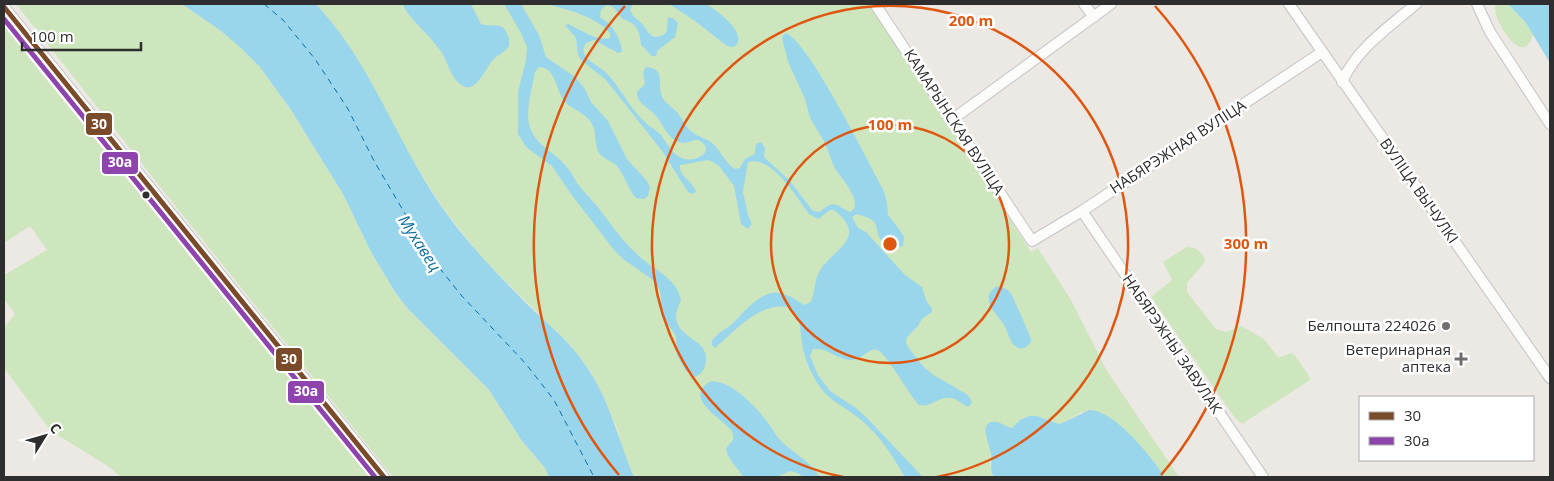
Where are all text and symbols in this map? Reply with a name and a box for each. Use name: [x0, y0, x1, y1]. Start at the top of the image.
text: 200 m: [949, 10, 993, 30]
scale bar: [22, 20, 141, 52]
text: 100 m: [30, 26, 74, 46]
street label: КАМАРЫНСКАЯ ВУЛІЦА: [900, 45, 1010, 199]
street label: НАБЯРЭЖНАЯ ВУЛІЦА: [1106, 94, 1250, 198]
line badge: 30: [85, 112, 113, 136]
text: 30: [91, 114, 107, 133]
text: 100 m: [868, 114, 912, 134]
street label: ВУЛІЦА ВЫЧУЛКІ: [1376, 134, 1464, 247]
line badge: 30а: [101, 151, 139, 175]
text: 30а: [108, 152, 132, 171]
unlabelled marker: [141, 190, 151, 200]
water label: Мухавец: [393, 210, 447, 276]
text: 300 m: [1224, 233, 1268, 253]
centre of rings: [881, 235, 899, 253]
street label: НАБЯРЭЖНЫ ЗАВУЛАК: [1119, 270, 1228, 418]
place label: Белпошта 224026: [1307, 315, 1436, 335]
marker: Белпошта 224026: [1440, 320, 1452, 332]
place label: Ветеринарная аптека: [1346, 339, 1451, 376]
line badge: 30: [275, 347, 303, 372]
text: 30: [281, 349, 297, 368]
marker: Ветеринарная аптека: [1455, 353, 1467, 365]
line badge: 30а: [287, 380, 325, 404]
text: 30а: [294, 381, 318, 400]
legend: [1359, 396, 1534, 461]
text: 30: [1404, 405, 1421, 425]
north arrow: [20, 411, 70, 461]
text: С: [46, 419, 66, 437]
text: 30а: [1404, 430, 1430, 450]

